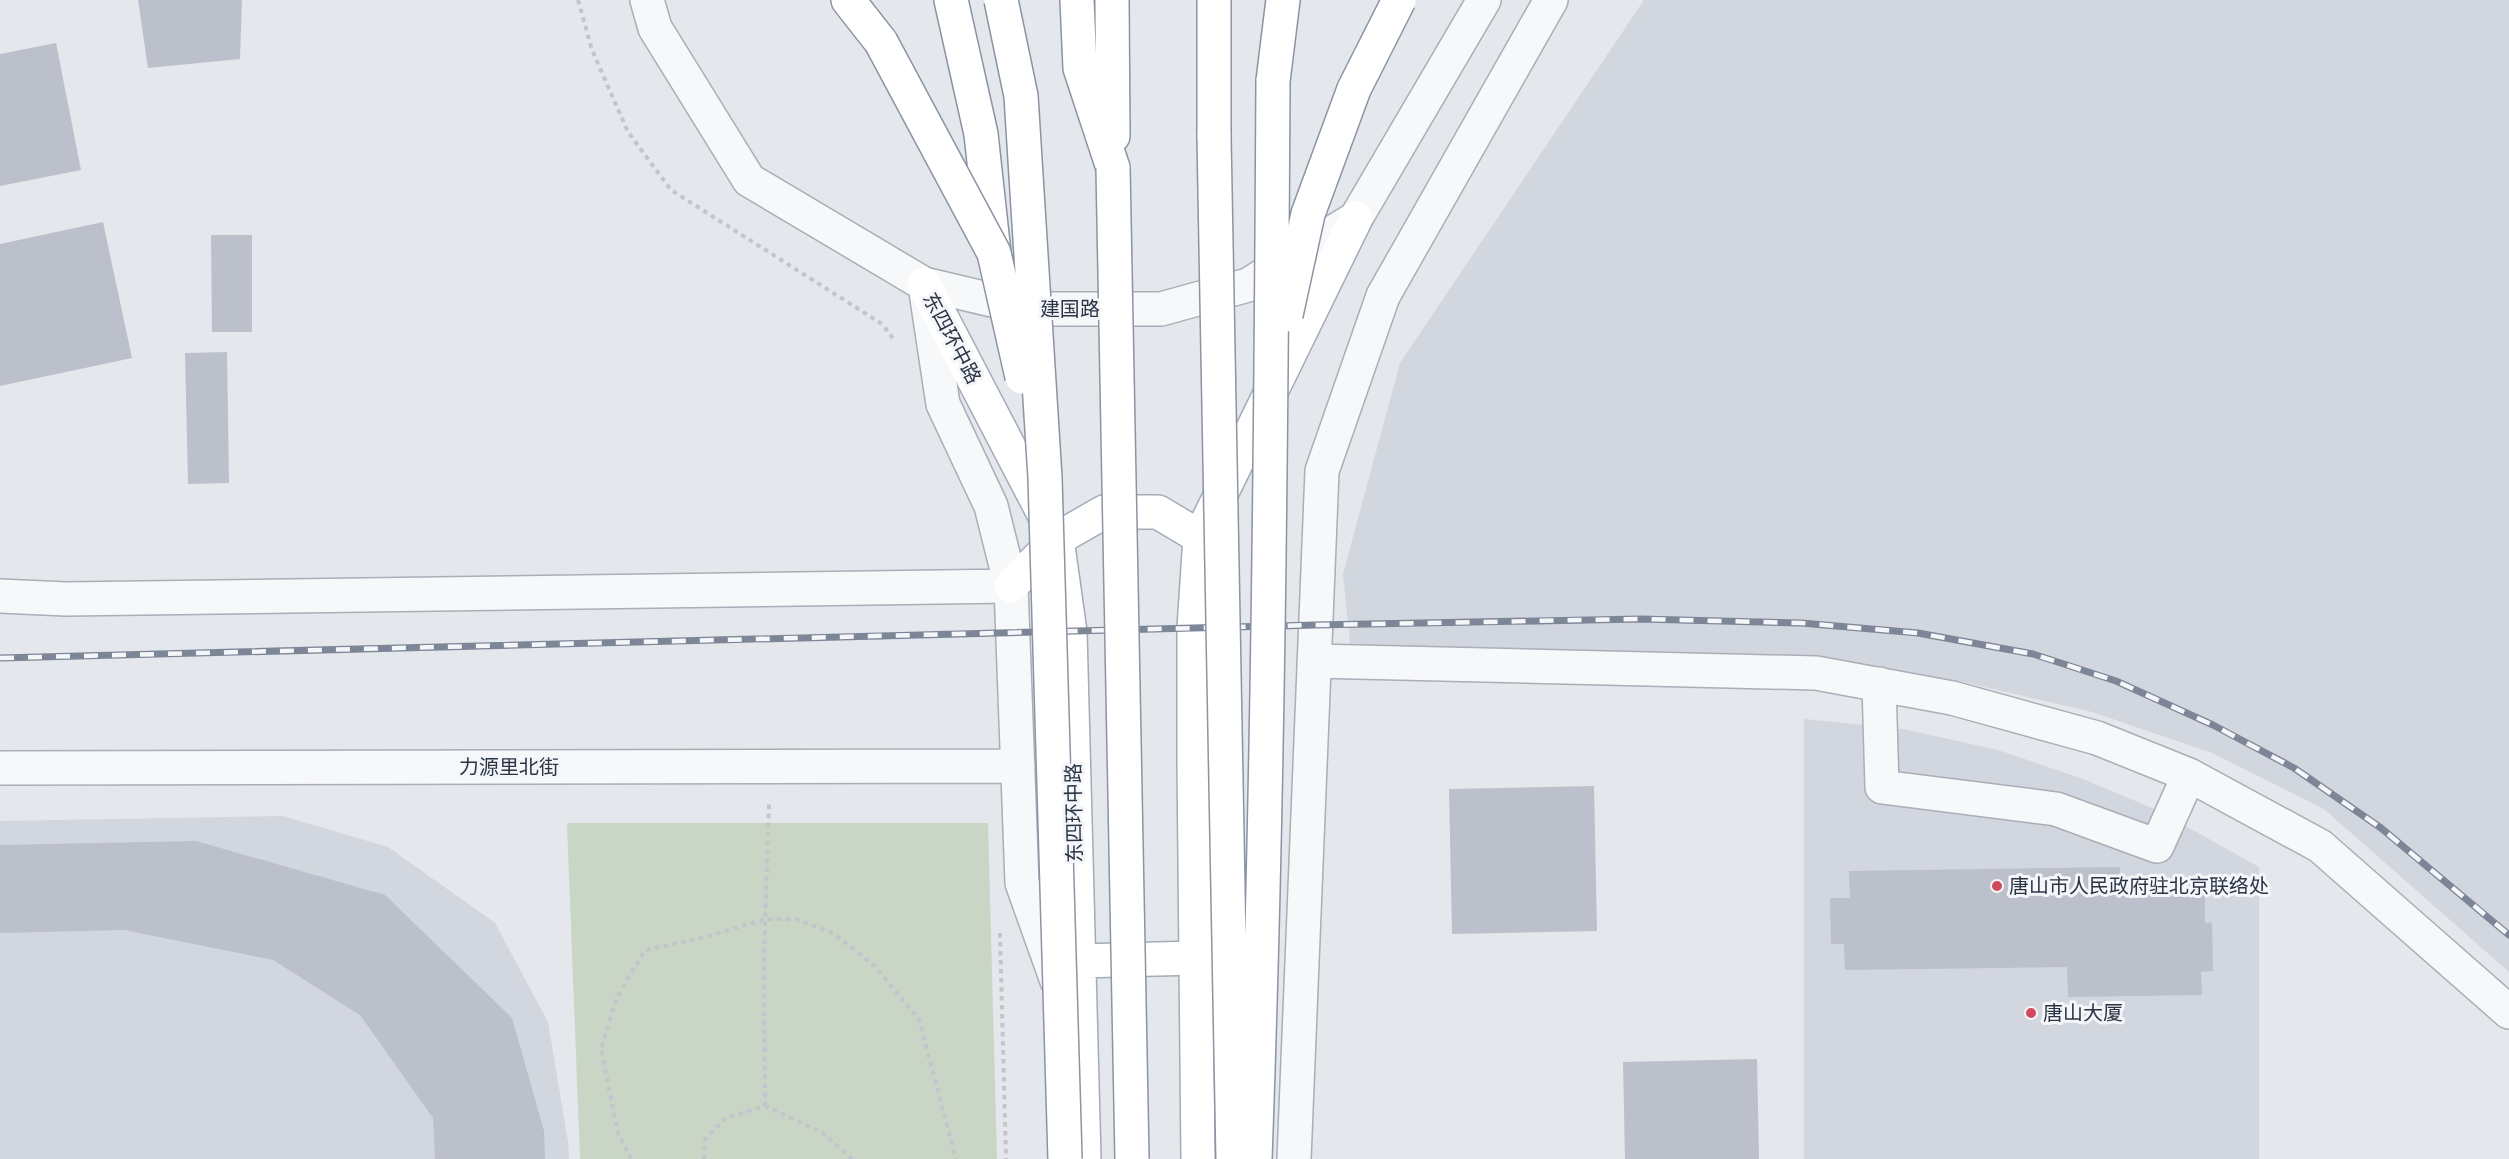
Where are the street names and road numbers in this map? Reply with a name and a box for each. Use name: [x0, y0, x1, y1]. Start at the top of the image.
street label: 东四环中路: [917, 288, 987, 388]
street label: 建国路: [1040, 296, 1100, 322]
street label: 力源里北街: [459, 754, 559, 780]
street label: 东四环中路: [1060, 763, 1088, 863]

